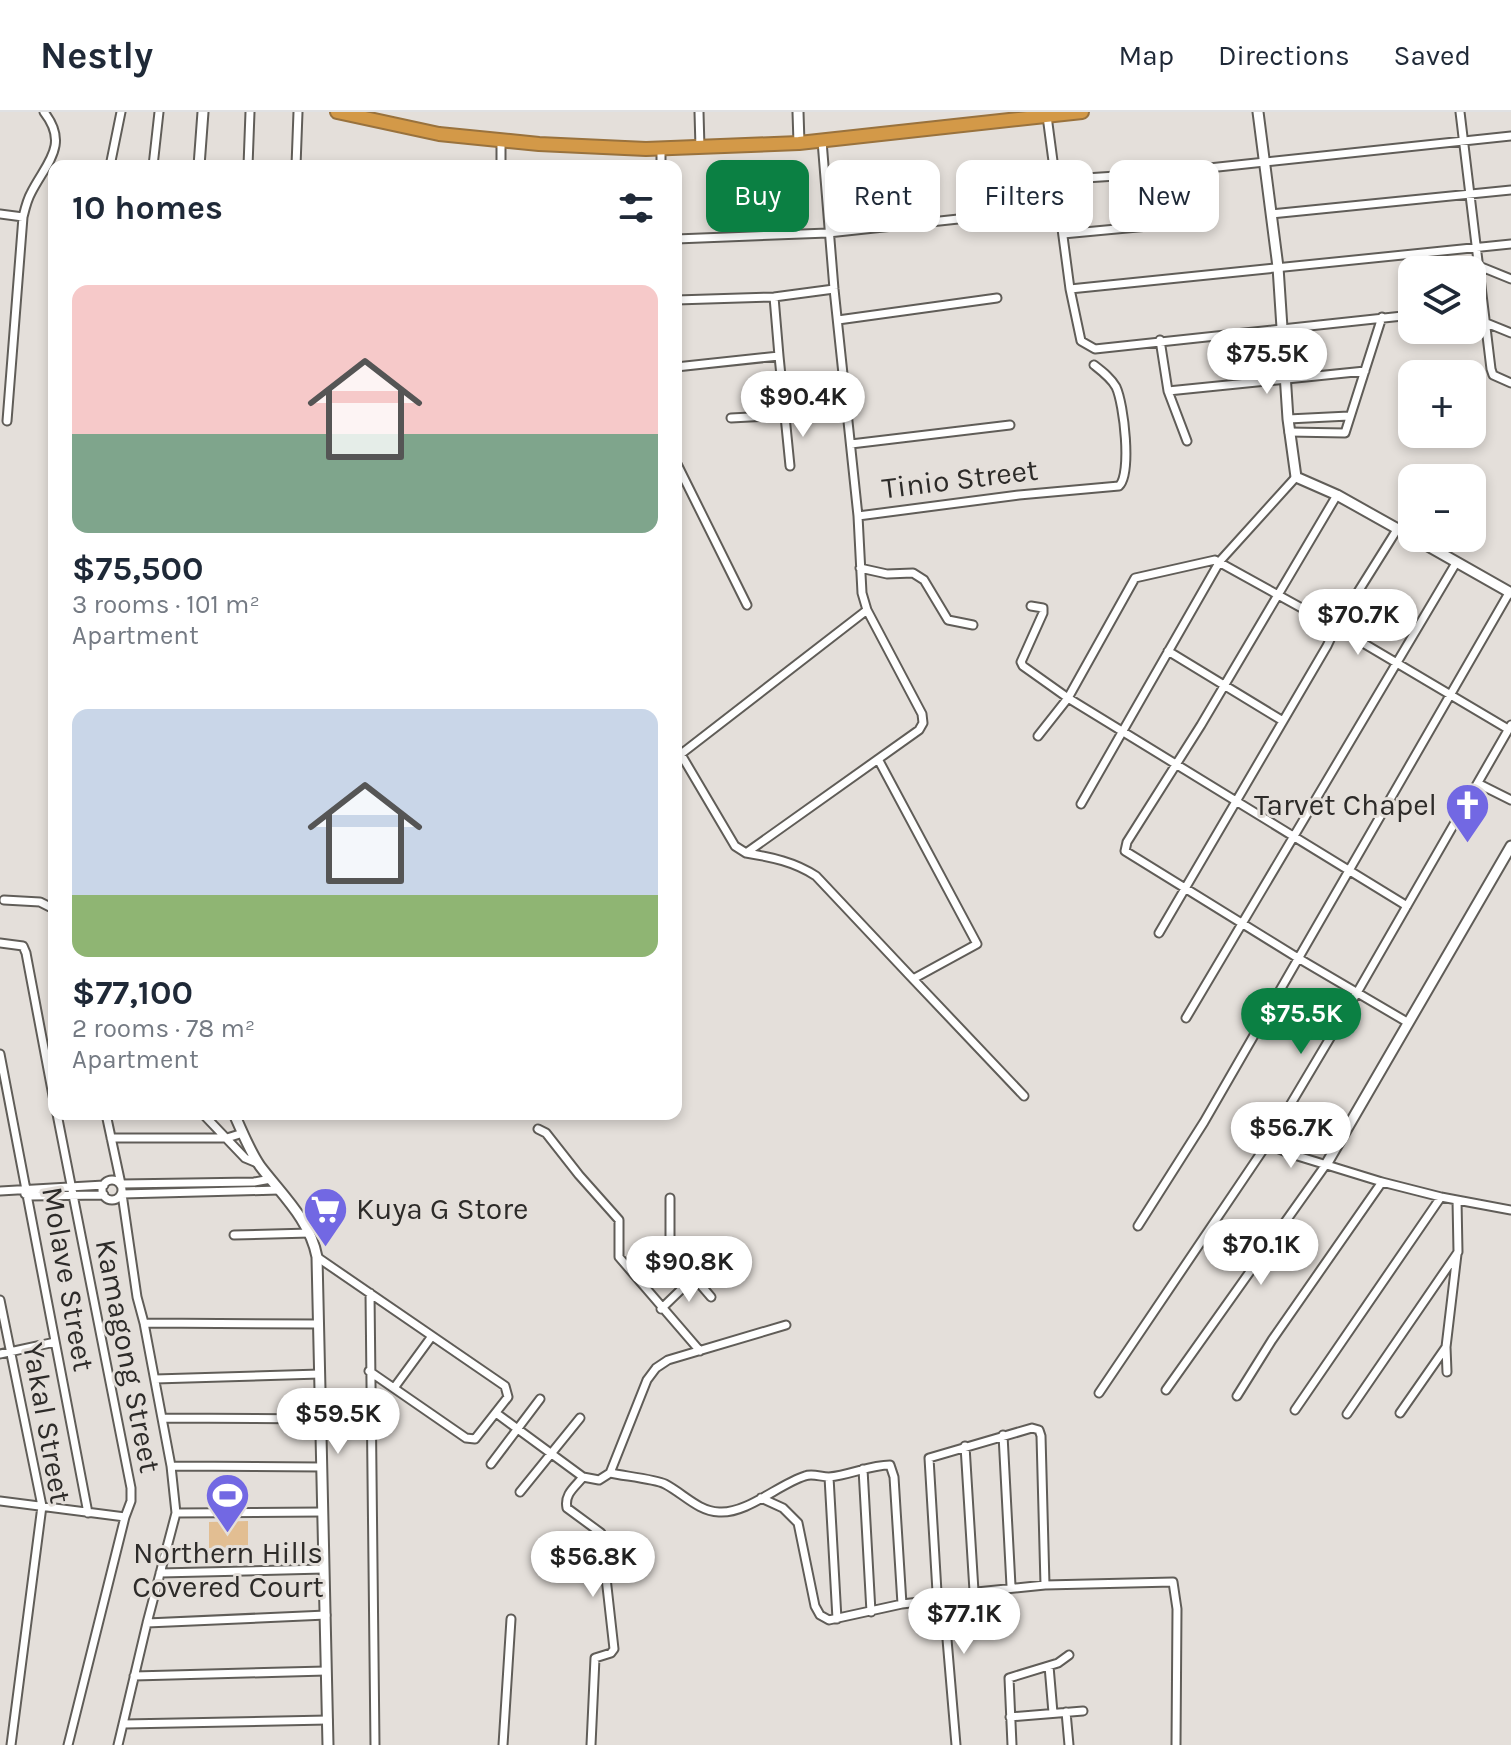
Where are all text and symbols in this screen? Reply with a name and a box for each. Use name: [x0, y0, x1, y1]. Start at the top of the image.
text: Nestly: [40, 33, 153, 78]
text: Map: [1119, 39, 1174, 72]
text: Directions: [1218, 39, 1350, 72]
text: Saved: [1394, 39, 1471, 72]
chip: Buy: [706, 160, 809, 232]
chip: Rent: [825, 160, 940, 232]
chip: Filters: [956, 160, 1093, 232]
chip: New: [1109, 160, 1219, 232]
icon: filters: [614, 186, 658, 230]
text: 10 homes: [72, 188, 223, 228]
map controls: [1398, 256, 1486, 552]
button: layers: [1398, 256, 1486, 344]
pin: $75.5K: [1202, 328, 1332, 396]
icon: home: [293, 337, 437, 481]
text: $75.5K: [1225, 338, 1309, 369]
button: +: [1398, 360, 1486, 448]
pin: $90.4K: [738, 371, 868, 439]
text: $90.4K: [759, 381, 847, 412]
street label: Tinio Street: [880, 452, 1040, 506]
button: −: [1398, 464, 1486, 552]
text: $75,500: [72, 549, 204, 589]
text: 3 rooms · 101 m²: [72, 589, 260, 620]
pin: $70.7K: [1293, 589, 1423, 657]
text: $70.7K: [1317, 599, 1399, 630]
text: Apartment: [72, 620, 199, 651]
icon: home: [293, 761, 437, 905]
church icon: Tarvet Chapel: [1444, 781, 1492, 844]
place label: Tarvet Chapel: [1254, 787, 1437, 823]
text: $77,100: [72, 973, 193, 1013]
pin: $75.5K: [1236, 988, 1366, 1056]
text: $75.5K: [1259, 998, 1343, 1029]
text: 2 rooms · 78 m²: [72, 1013, 255, 1044]
text: Apartment: [72, 1044, 199, 1075]
pin: $56.7K: [1226, 1102, 1356, 1170]
text: $56.7K: [1249, 1112, 1333, 1143]
street label: Molave Street: [34, 1184, 102, 1374]
supermarket icon: Kuya G Store: [301, 1185, 349, 1248]
place label: Kuya G Store: [356, 1191, 529, 1227]
pin: $70.1K: [1196, 1219, 1326, 1287]
text: $70.1K: [1221, 1229, 1301, 1260]
street label: Kamagong Street: [88, 1236, 168, 1476]
pin: $90.8K: [624, 1236, 754, 1304]
text: $90.8K: [644, 1246, 734, 1277]
street label: Yakal Street: [15, 1340, 79, 1506]
pin: $59.5K: [273, 1388, 403, 1456]
text: $59.5K: [295, 1398, 381, 1429]
sports icon: Northern Hills Covered Court: [204, 1471, 252, 1534]
pin: $56.8K: [528, 1531, 658, 1599]
place label: Northern Hills Covered Court: [132, 1535, 324, 1605]
text: $56.8K: [549, 1541, 637, 1572]
pin: $77.1K: [899, 1588, 1029, 1656]
text: $77.1K: [926, 1598, 1002, 1629]

